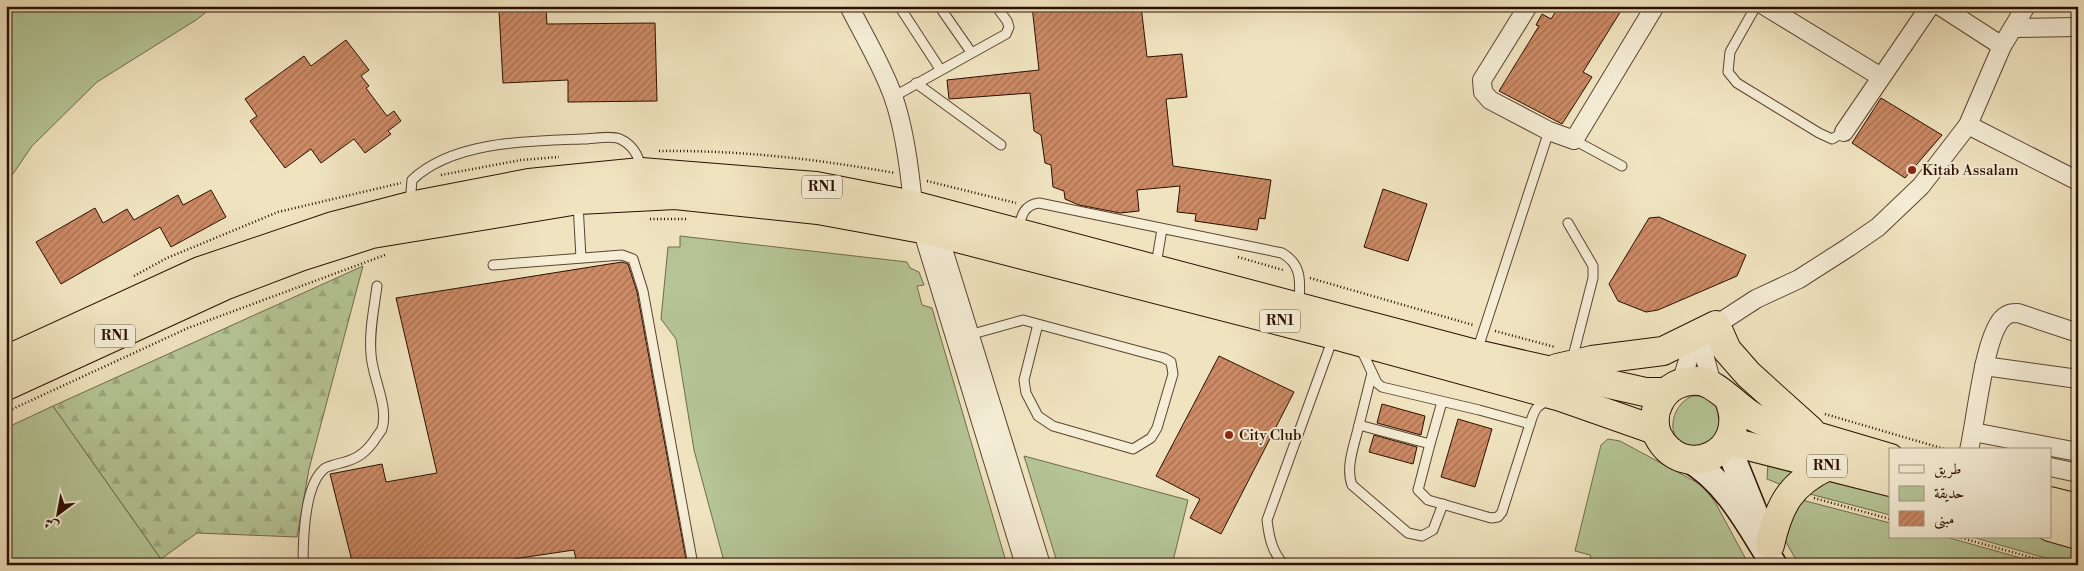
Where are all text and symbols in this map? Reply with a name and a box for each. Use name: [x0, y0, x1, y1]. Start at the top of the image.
place label: Kitab Assalam: [1922, 161, 2019, 180]
marker: Kitab Assalam: [1906, 164, 1918, 176]
road number: RN1: [802, 176, 842, 198]
road number: RN1: [1260, 310, 1300, 332]
road number: RN1: [95, 324, 135, 348]
place label: City Club: [1239, 426, 1302, 445]
marker: City Club: [1223, 429, 1235, 441]
legend: [1889, 448, 2052, 538]
road number: RN1: [1807, 454, 1847, 478]
text: طريق: [1934, 460, 1961, 479]
text: حديقة: [1934, 484, 1964, 503]
north arrow: [32, 488, 82, 538]
text: مبنى: [1934, 510, 1954, 530]
text: ش: [41, 513, 62, 535]

